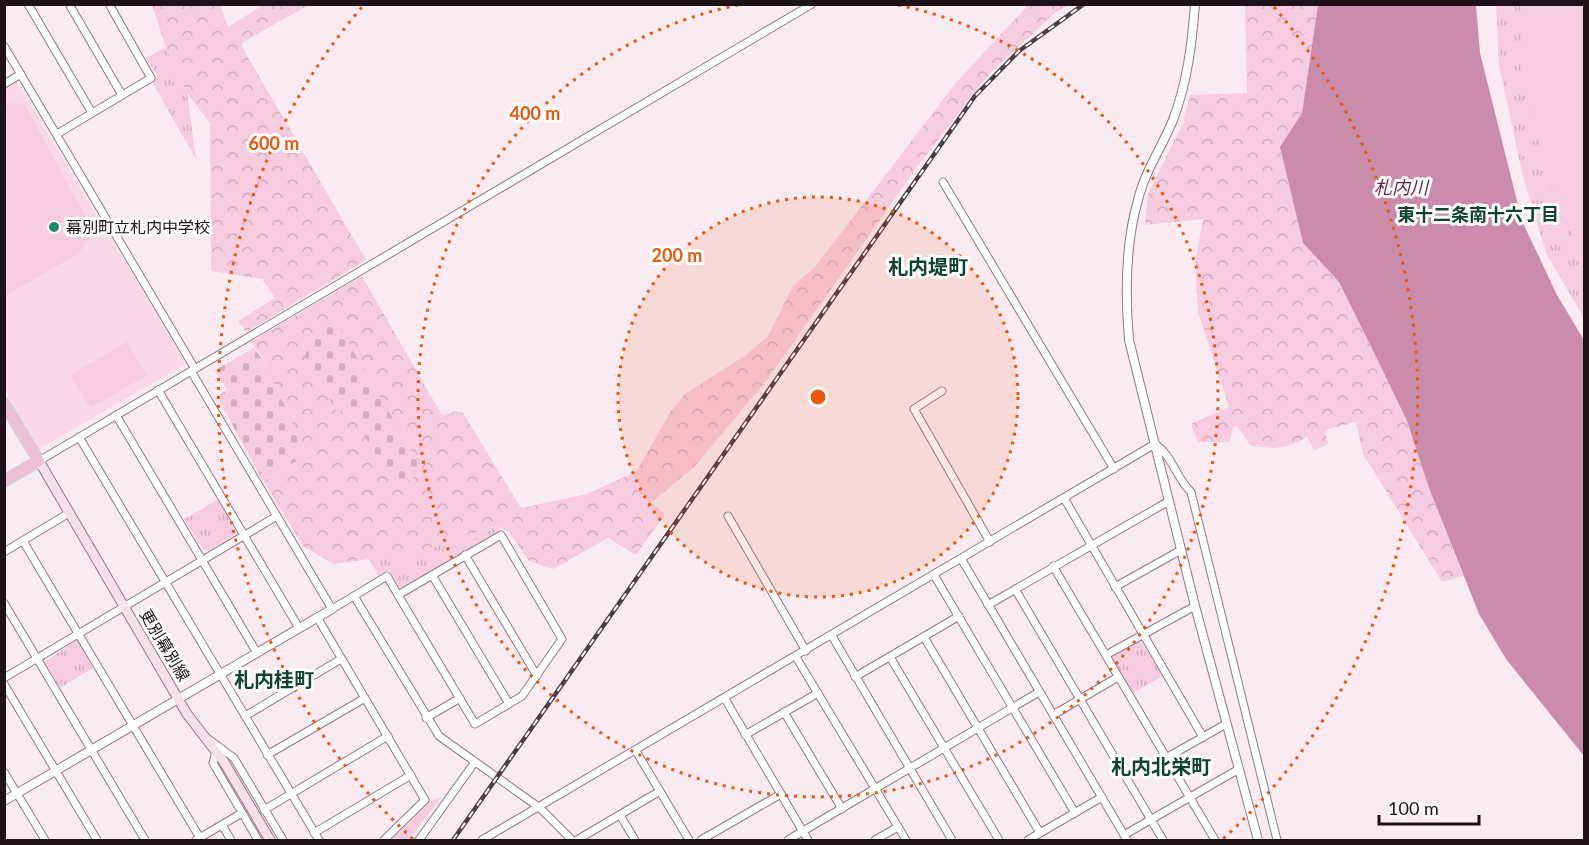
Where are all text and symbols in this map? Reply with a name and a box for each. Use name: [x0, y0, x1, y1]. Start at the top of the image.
text: 400 m: [510, 102, 560, 124]
text: 600 m: [249, 132, 299, 154]
water label: 札内川: [1374, 176, 1430, 198]
district label: 東十二条南十六丁目: [1397, 203, 1559, 225]
place label: 幕別町立札内中学校: [66, 217, 210, 236]
marker: 幕別町立札内中学校: [47, 220, 61, 234]
text: 200 m: [652, 244, 702, 266]
district label: 札内堤町: [888, 254, 968, 278]
centre of rings: [808, 387, 828, 407]
street label: 更別幕別線: [137, 606, 194, 684]
district label: 札内桂町: [234, 667, 314, 691]
district label: 札内北栄町: [1111, 754, 1211, 778]
scale bar: [1379, 788, 1480, 826]
text: 100 m: [1388, 797, 1439, 819]

